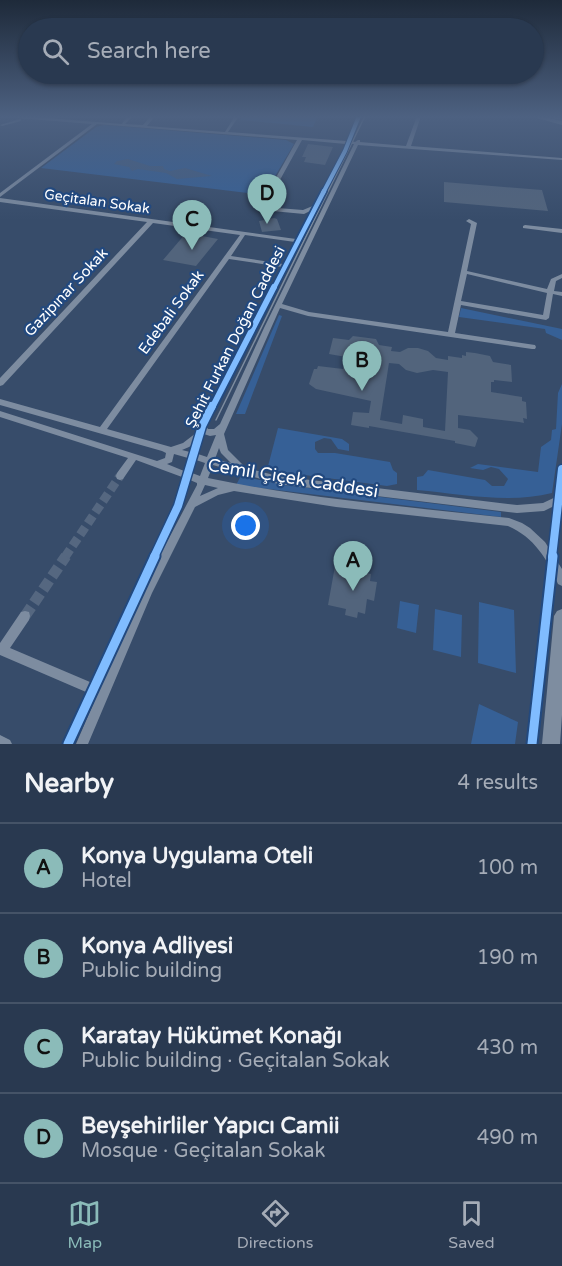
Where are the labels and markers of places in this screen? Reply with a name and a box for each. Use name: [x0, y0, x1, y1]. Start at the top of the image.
pin: D: [248, 174, 286, 224]
pin: C: [172, 200, 212, 250]
pin: B: [342, 342, 382, 391]
pin: A: [334, 542, 372, 591]

